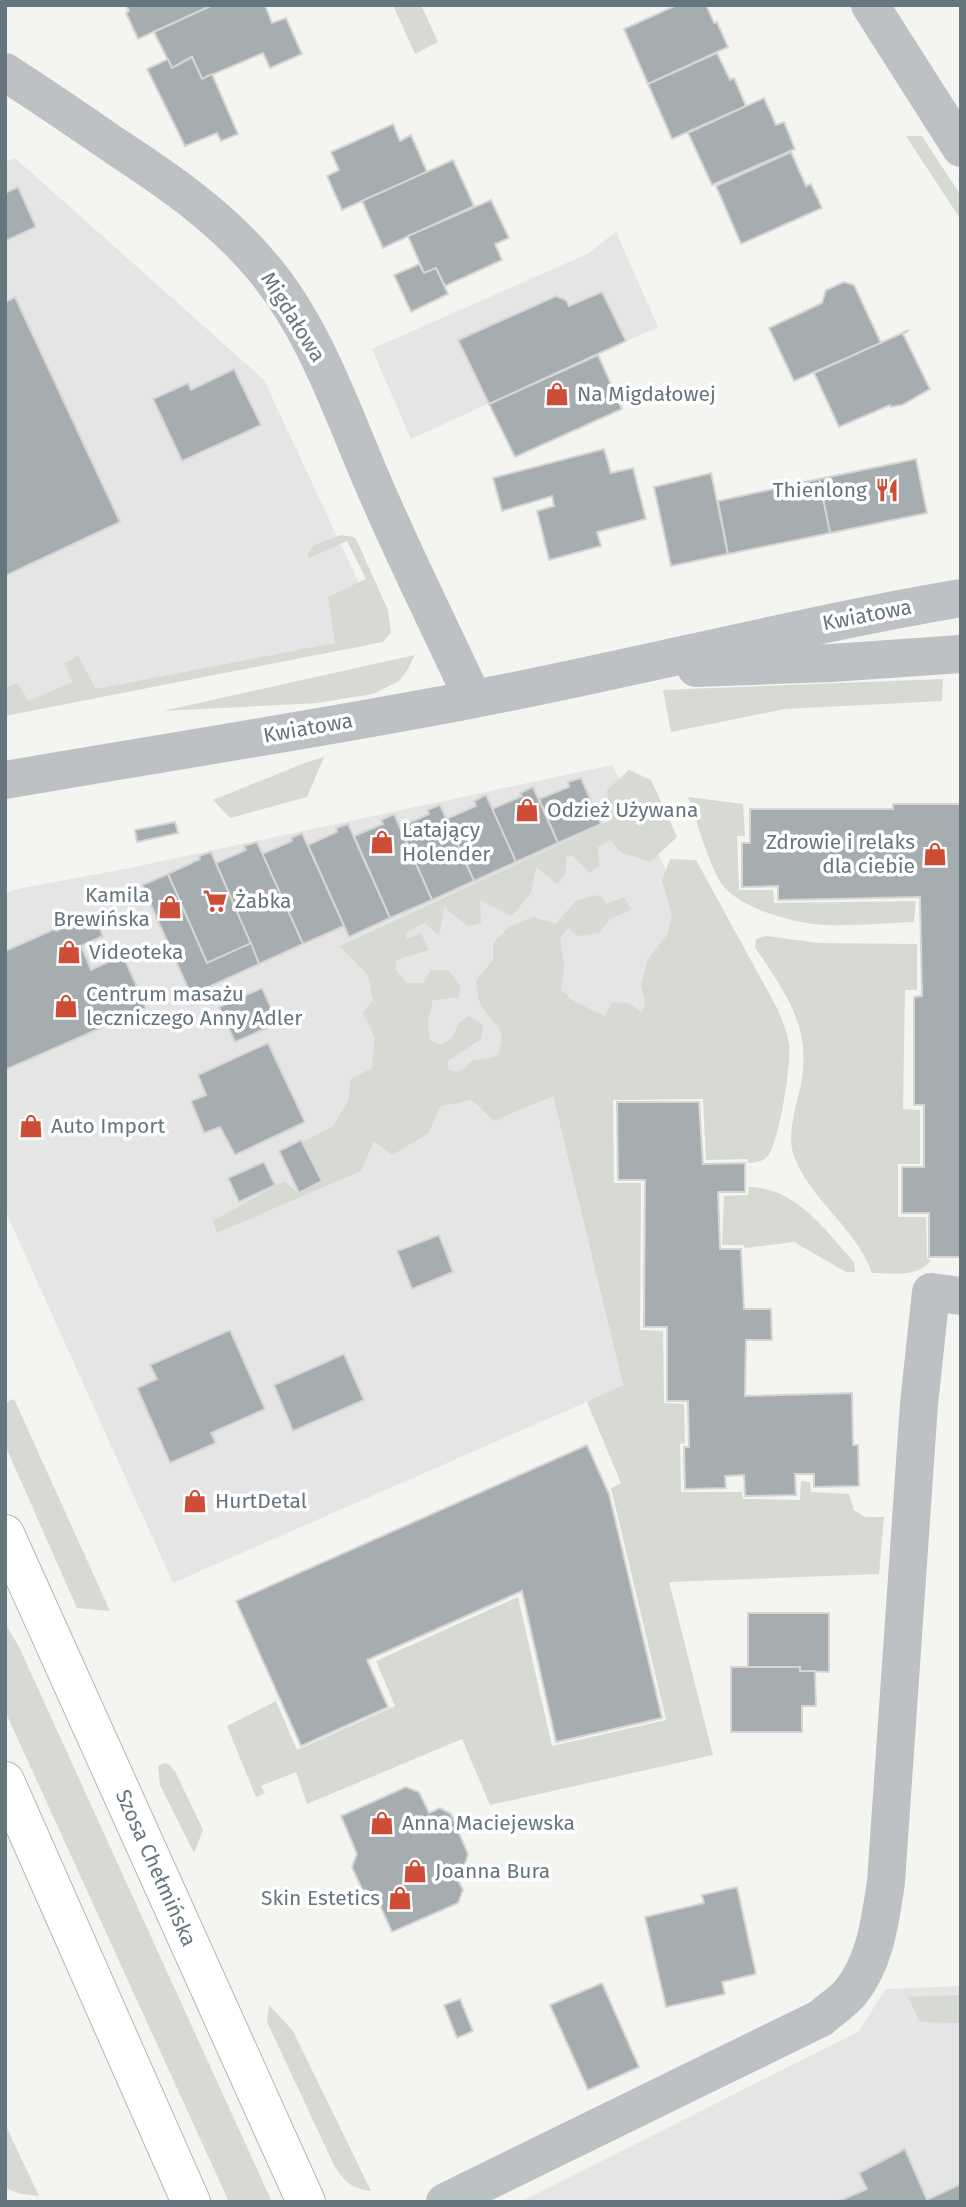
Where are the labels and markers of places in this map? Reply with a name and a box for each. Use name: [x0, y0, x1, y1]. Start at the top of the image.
shop icon: Na Migdałowej: [543, 380, 571, 408]
place label: Na Migdałowej: [577, 381, 716, 407]
restaurant icon: Thienlong: [873, 476, 901, 504]
place label: Thienlong: [773, 477, 867, 503]
shop icon: Odzież Używana: [513, 796, 541, 824]
place label: Odzież Używana: [547, 797, 698, 823]
place label: Latający Holender: [402, 817, 490, 867]
shop icon: Latający Holender: [368, 828, 396, 856]
place label: Zdrowie i relaks dla ciebie: [766, 829, 915, 879]
shop icon: Zdrowie i relaks dla ciebie: [921, 840, 949, 868]
place label: Kamila Brewińska: [53, 882, 150, 932]
supermarket icon: Żabka: [201, 887, 229, 915]
place label: Żabka: [235, 888, 291, 914]
shop icon: Kamila Brewińska: [156, 893, 184, 921]
shop icon: Videoteka: [55, 938, 83, 966]
place label: Videoteka: [89, 939, 183, 965]
place label: Centrum masażu leczniczego Anny Adler: [86, 981, 302, 1031]
shop icon: Centrum masażu leczniczego Anny Adler: [52, 992, 80, 1020]
shop icon: Auto Import: [17, 1112, 45, 1140]
place label: Auto Import: [51, 1113, 165, 1139]
shop icon: HurtDetal: [181, 1487, 209, 1515]
place label: HurtDetal: [215, 1488, 307, 1514]
shop icon: Anna Maciejewska: [368, 1809, 396, 1837]
place label: Anna Maciejewska: [402, 1810, 575, 1836]
shop icon: Joanna Bura: [401, 1857, 429, 1885]
place label: Joanna Bura: [435, 1858, 550, 1884]
shop icon: Skin Estetics: [386, 1884, 414, 1912]
place label: Skin Estetics: [261, 1885, 380, 1911]

